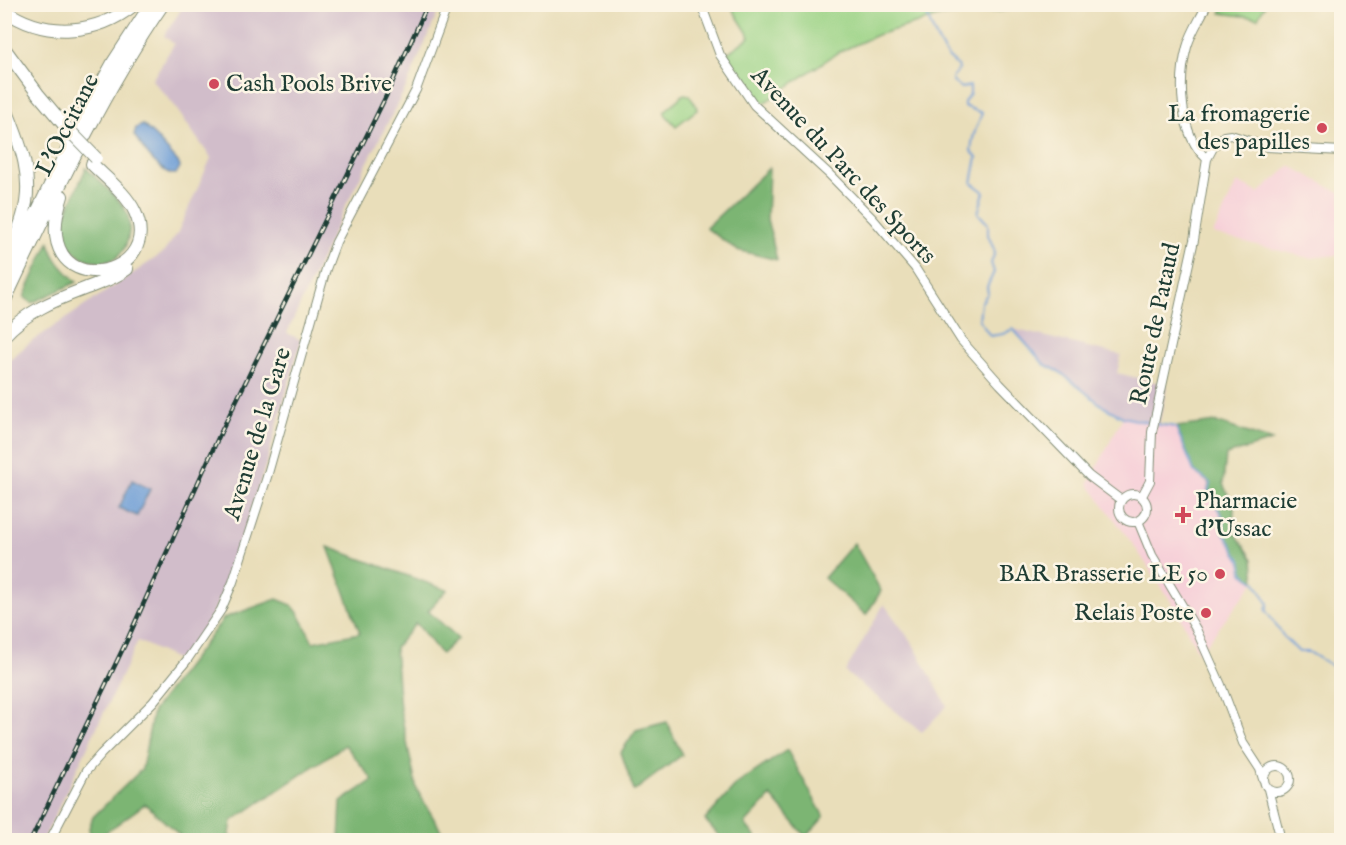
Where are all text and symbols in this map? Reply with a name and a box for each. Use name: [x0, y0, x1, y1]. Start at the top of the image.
street label: Avenue du Parc des Sports: [743, 60, 943, 271]
street label: L'Occitane: [29, 68, 107, 182]
place label: Cash Pools Brive: [226, 69, 392, 100]
marker: Cash Pools Brive: [207, 77, 221, 91]
place label: La fromagerie des papilles: [1168, 99, 1310, 158]
marker: La fromagerie des papilles: [1315, 121, 1329, 135]
street label: Route de Pataud: [1124, 240, 1188, 408]
street label: Avenue de la Gare: [217, 344, 299, 525]
place label: Pharmacie d'Ussac: [1195, 486, 1297, 545]
marker: Pharmacie d'Ussac: [1176, 508, 1190, 522]
place label: BAR Brasserie LE 50: [999, 559, 1208, 590]
marker: BAR Brasserie LE 50: [1213, 567, 1227, 581]
place label: Relais Poste: [1074, 598, 1194, 629]
marker: Relais Poste: [1199, 606, 1213, 620]

